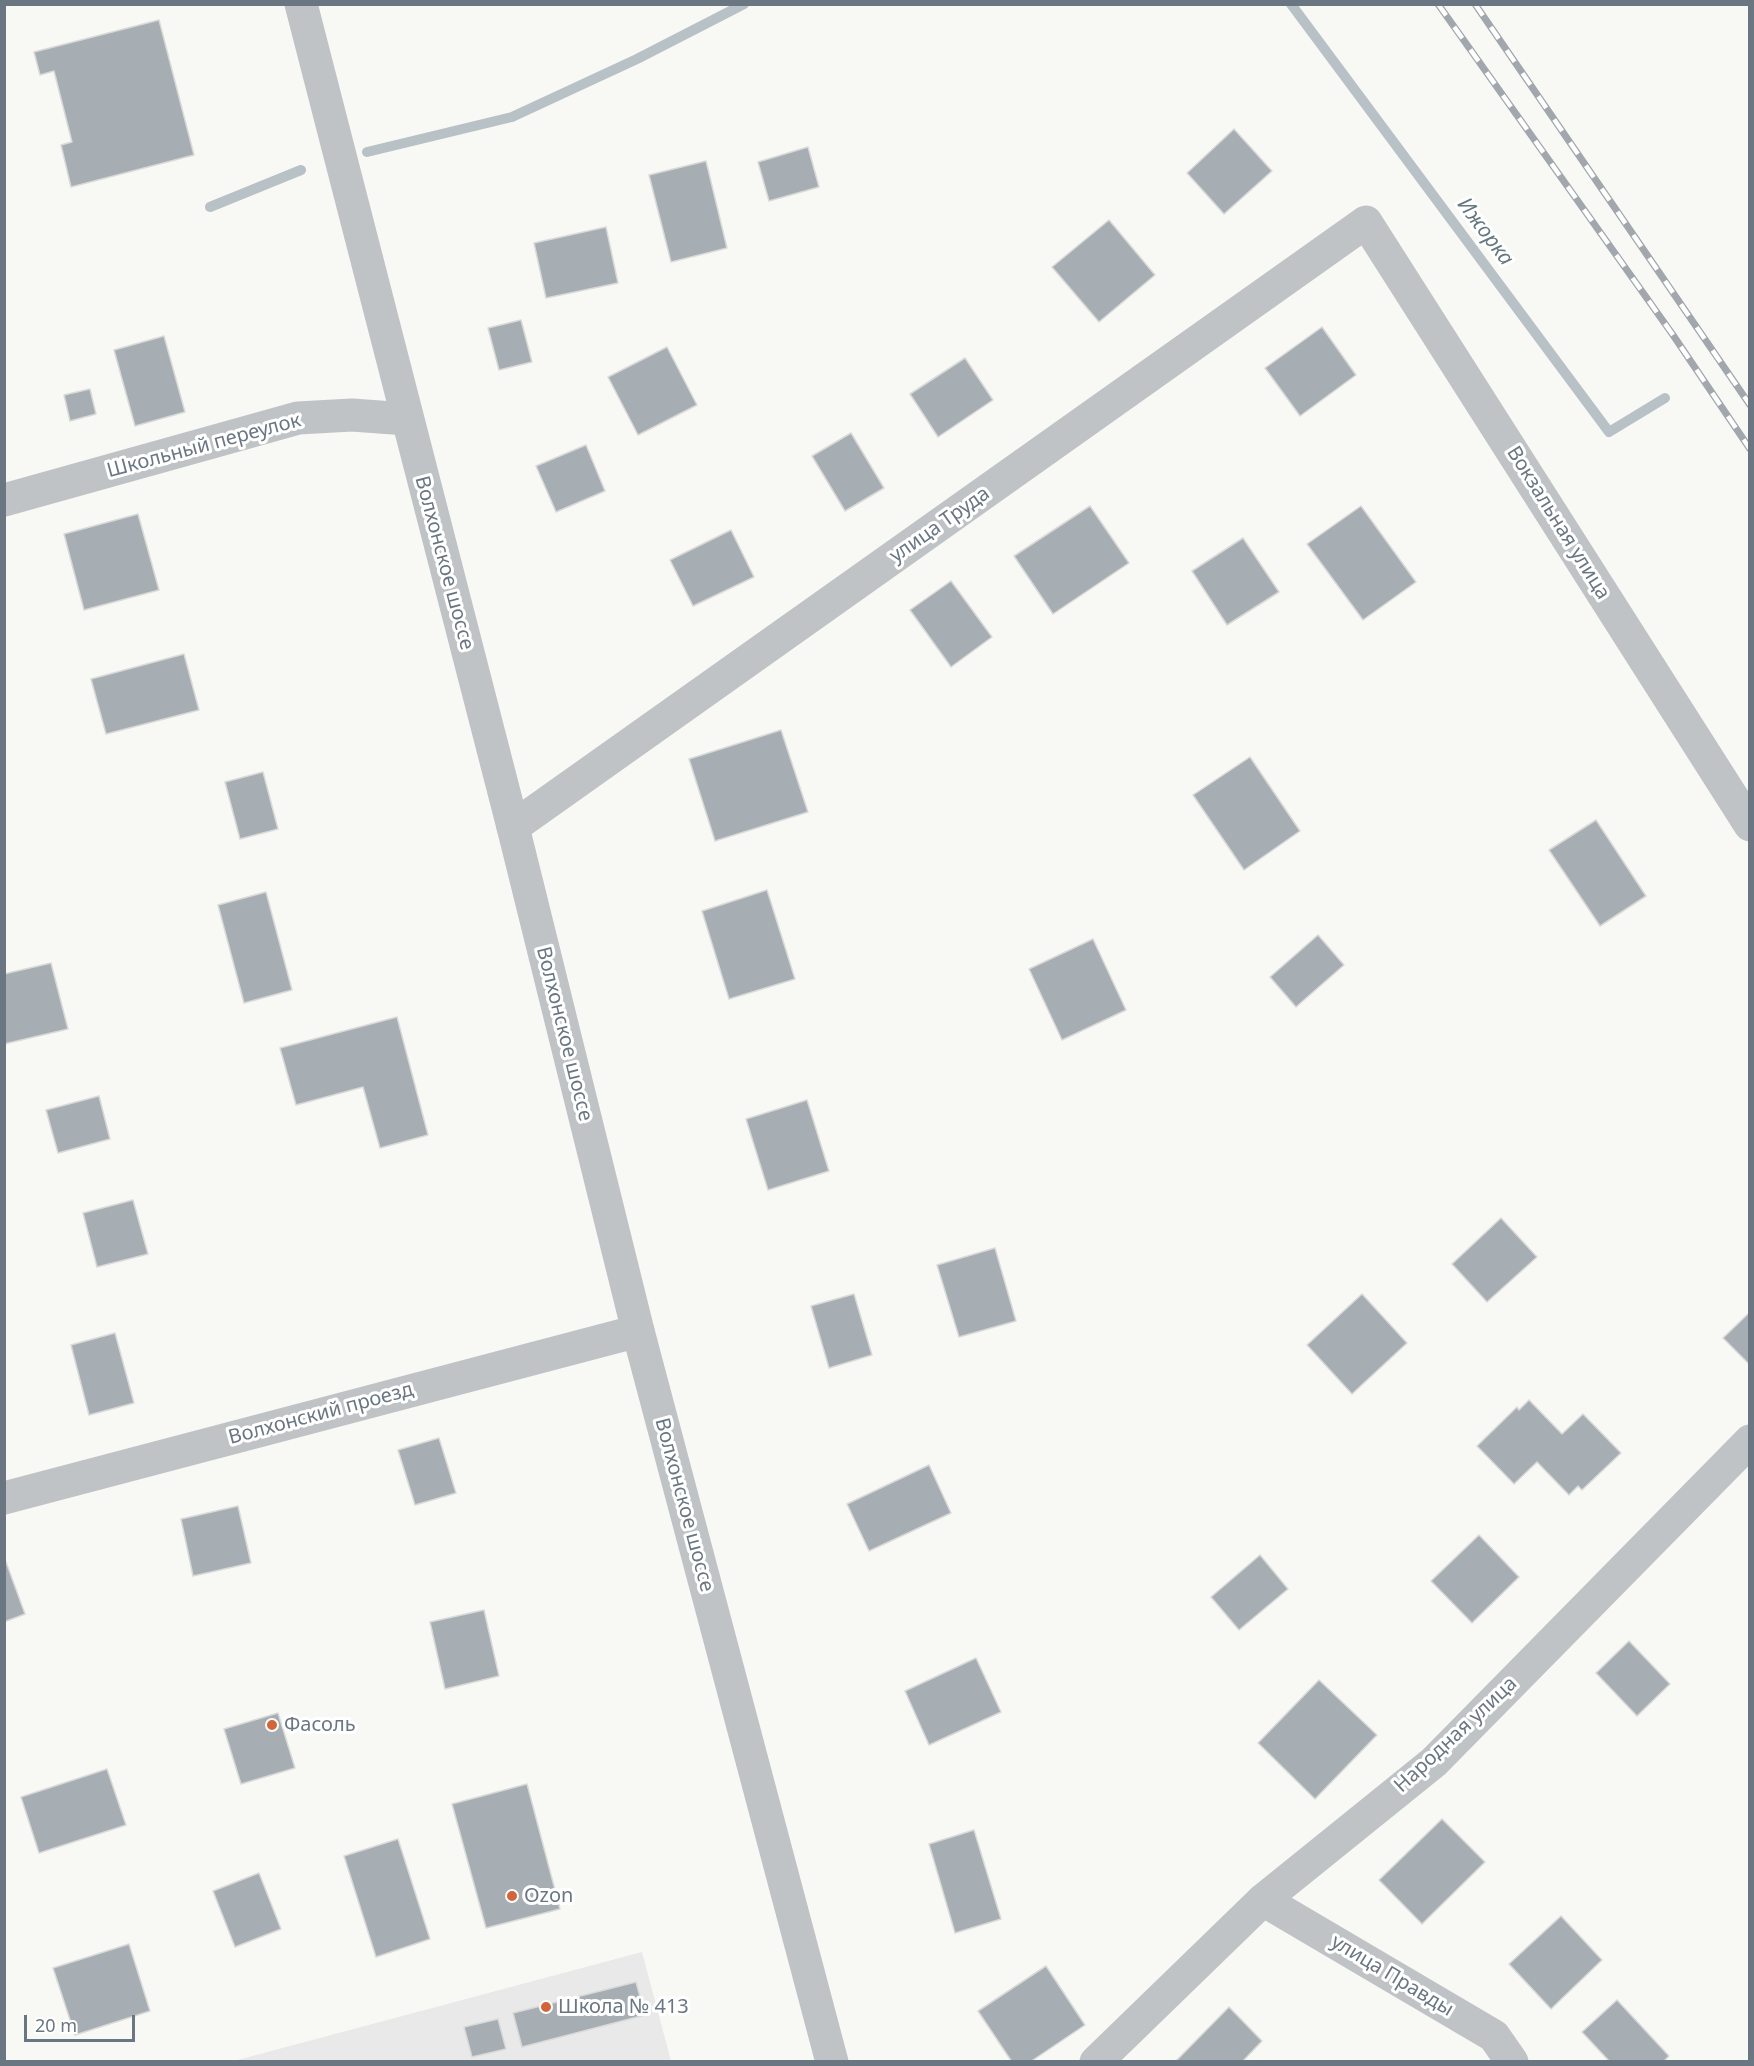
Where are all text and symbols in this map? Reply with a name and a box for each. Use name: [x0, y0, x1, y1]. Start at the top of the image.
water label: Ижорка: [1451, 193, 1519, 271]
street label: Школьный переулок: [104, 409, 304, 483]
street label: Вокзальная улица: [1501, 442, 1615, 604]
street label: Волхонское шоссе: [409, 474, 479, 652]
street label: улица Труда: [885, 482, 995, 568]
street label: Волхонское шоссе: [531, 944, 597, 1124]
street label: Волхонский проезд: [226, 1378, 416, 1450]
street label: Волхонское шоссе: [649, 1416, 719, 1594]
street label: Народная улица: [1390, 1672, 1522, 1798]
place label: Фасоль: [284, 1713, 356, 1737]
marker: Фасоль: [265, 1718, 279, 1732]
place label: Ozon: [524, 1884, 573, 1908]
marker: Ozon: [505, 1889, 519, 1903]
street label: улица Правды: [1326, 1930, 1458, 2022]
place label: Школа № 413: [558, 1995, 689, 2019]
marker: Школа № 413: [539, 2000, 553, 2014]
scale bar: [27, 2003, 138, 2041]
text: 20 m: [35, 2013, 77, 2037]

